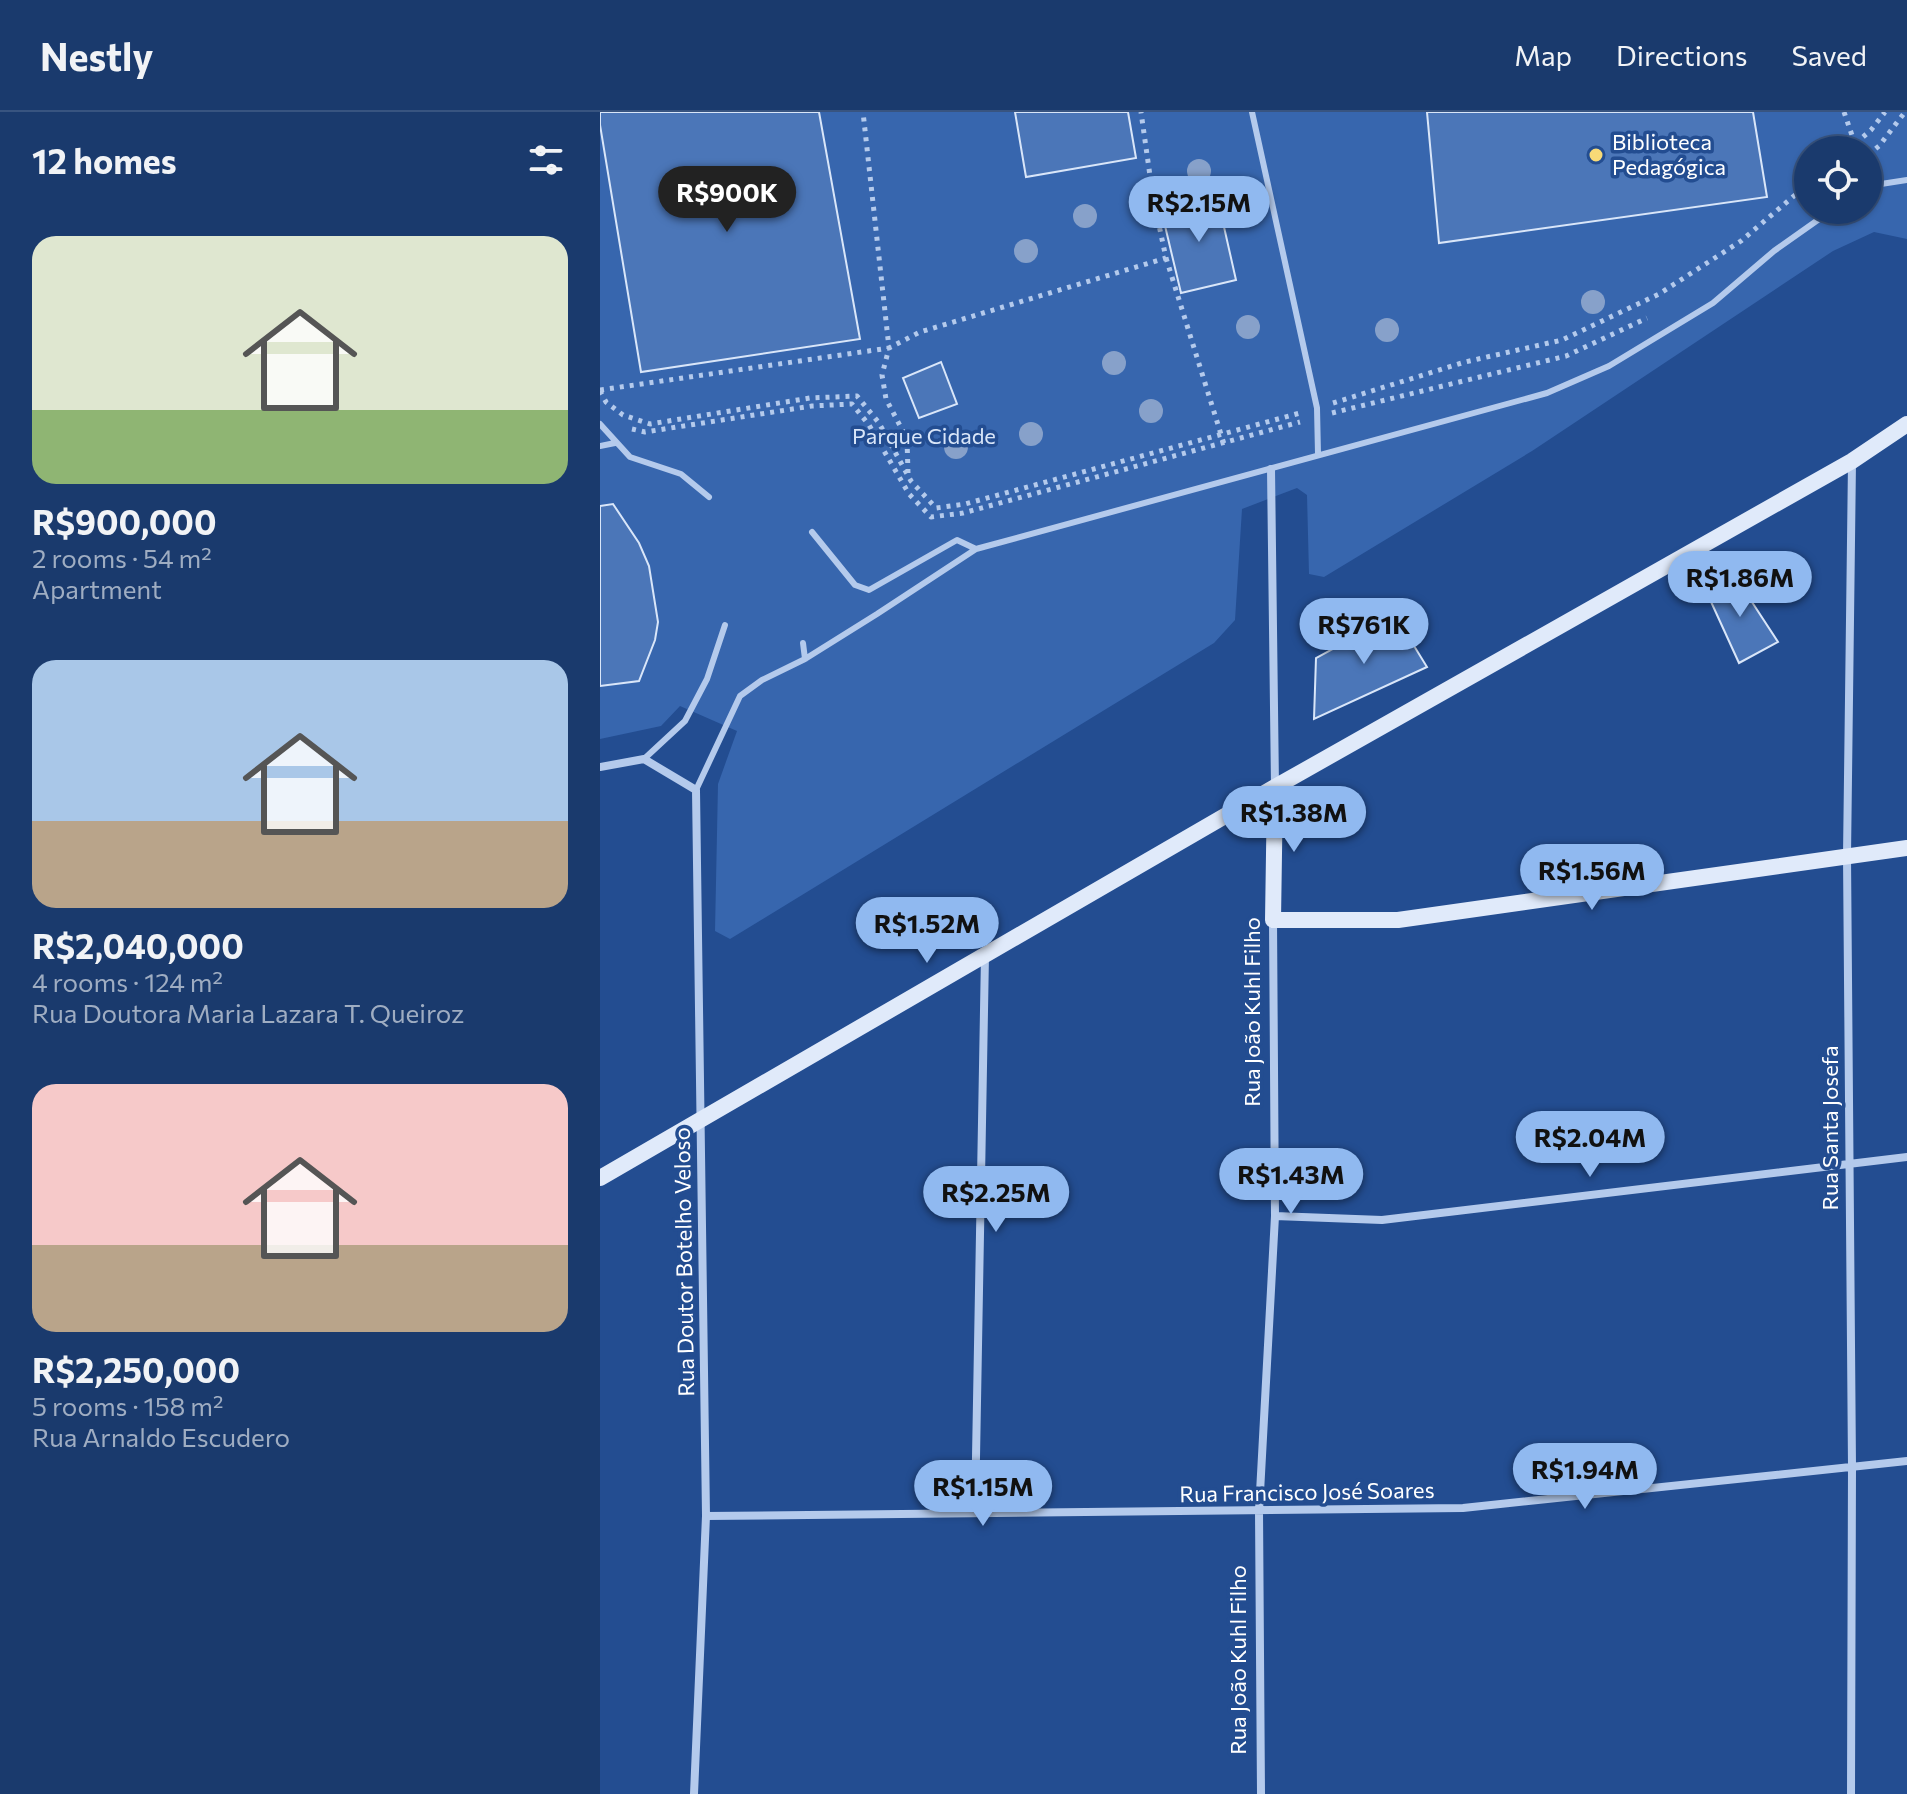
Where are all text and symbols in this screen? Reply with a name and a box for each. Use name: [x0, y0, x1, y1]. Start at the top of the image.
text: Nestly: [40, 32, 153, 79]
text: Map: [1514, 38, 1572, 72]
text: Directions: [1616, 38, 1747, 72]
text: Saved: [1791, 38, 1867, 72]
place label: Biblioteca Pedagógica: [1612, 128, 1726, 180]
map controls: [1794, 136, 1882, 224]
button: locate: [1794, 136, 1882, 224]
icon: filters: [524, 138, 568, 182]
text: 12 homes: [32, 139, 177, 181]
marker: Biblioteca Pedagógica: [1587, 146, 1605, 164]
pin: R$900K: [662, 166, 792, 234]
text: R$900K: [676, 176, 778, 207]
pin: R$2.15M: [1125, 176, 1273, 244]
text: R$2.15M: [1147, 186, 1251, 217]
icon: home: [228, 288, 372, 432]
park label: Parque Cidade: [852, 422, 996, 449]
text: R$900,000: [32, 500, 217, 542]
text: 2 rooms · 54 m²: [32, 542, 212, 573]
pin: R$1.86M: [1666, 551, 1814, 619]
text: R$1.86M: [1686, 561, 1794, 592]
text: Apartment: [32, 573, 162, 604]
pin: R$761K: [1299, 598, 1429, 666]
text: R$761K: [1317, 608, 1411, 639]
icon: home: [228, 712, 372, 856]
pin: R$1.38M: [1220, 786, 1368, 854]
text: R$1.38M: [1240, 796, 1348, 827]
pin: R$1.56M: [1518, 844, 1666, 912]
text: R$1.56M: [1538, 854, 1646, 885]
pin: R$1.52M: [853, 897, 1001, 965]
text: R$1.52M: [874, 907, 980, 938]
street label: Rua João Kuhl Filho: [1238, 917, 1265, 1107]
text: R$2,040,000: [32, 924, 244, 966]
text: 4 rooms · 124 m²: [32, 966, 223, 997]
text: Rua Doutora Maria Lazara T. Queiroz: [32, 997, 464, 1028]
street label: Rua Santa Josefa: [1816, 1045, 1843, 1211]
pin: R$2.04M: [1516, 1111, 1664, 1179]
text: R$2.04M: [1534, 1121, 1646, 1152]
street label: Rua Doutor Botelho Veloso: [668, 1127, 699, 1397]
icon: home: [228, 1136, 372, 1280]
pin: R$1.43M: [1217, 1148, 1365, 1216]
text: R$1.43M: [1237, 1158, 1345, 1189]
pin: R$2.25M: [922, 1166, 1070, 1234]
text: R$2.25M: [941, 1176, 1051, 1207]
text: R$2,250,000: [32, 1348, 240, 1390]
text: 5 rooms · 158 m²: [32, 1390, 223, 1421]
text: Rua Arnaldo Escudero: [32, 1421, 290, 1452]
pin: R$1.94M: [1511, 1443, 1659, 1511]
text: R$1.94M: [1531, 1453, 1639, 1484]
pin: R$1.15M: [909, 1460, 1057, 1528]
text: R$1.15M: [932, 1470, 1034, 1501]
street label: Rua Francisco José Soares: [1179, 1476, 1435, 1507]
street label: Rua João Kuhl Filho: [1224, 1565, 1251, 1755]

